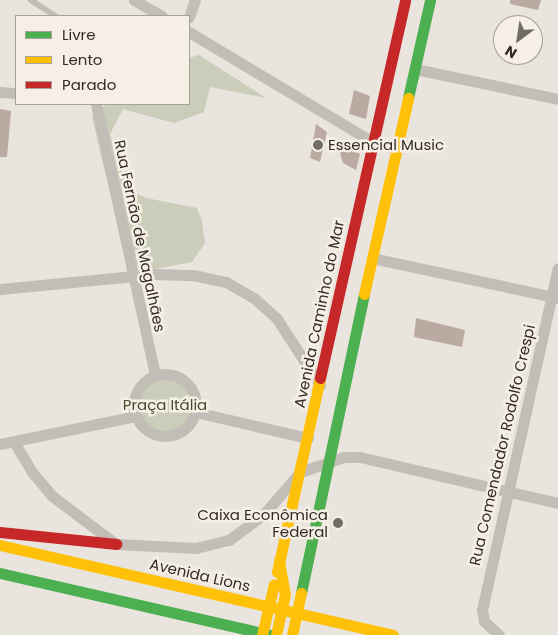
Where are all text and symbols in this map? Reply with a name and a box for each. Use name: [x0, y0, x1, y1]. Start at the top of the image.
legend: [15, 15, 190, 105]
north arrow: [493, 15, 543, 65]
text: Livre: [62, 24, 95, 45]
text: N: [501, 41, 520, 63]
text: Lento: [62, 49, 102, 70]
text: Parado: [62, 74, 116, 95]
place label: Essencial Music: [328, 136, 444, 154]
street label: Rua Fernão de Magalhães: [111, 138, 169, 334]
marker: Essencial Music: [312, 139, 324, 151]
street label: Avenida Caminho do Mar: [290, 218, 348, 410]
street label: Rua Comendador Rodolfo Crespi: [465, 323, 539, 567]
park label: Praça Itália: [123, 396, 207, 414]
place label: Caixa Econômica Federal: [197, 505, 328, 540]
marker: Caixa Econômica Federal: [332, 517, 344, 529]
street label: Avenida Lions: [148, 555, 252, 595]

